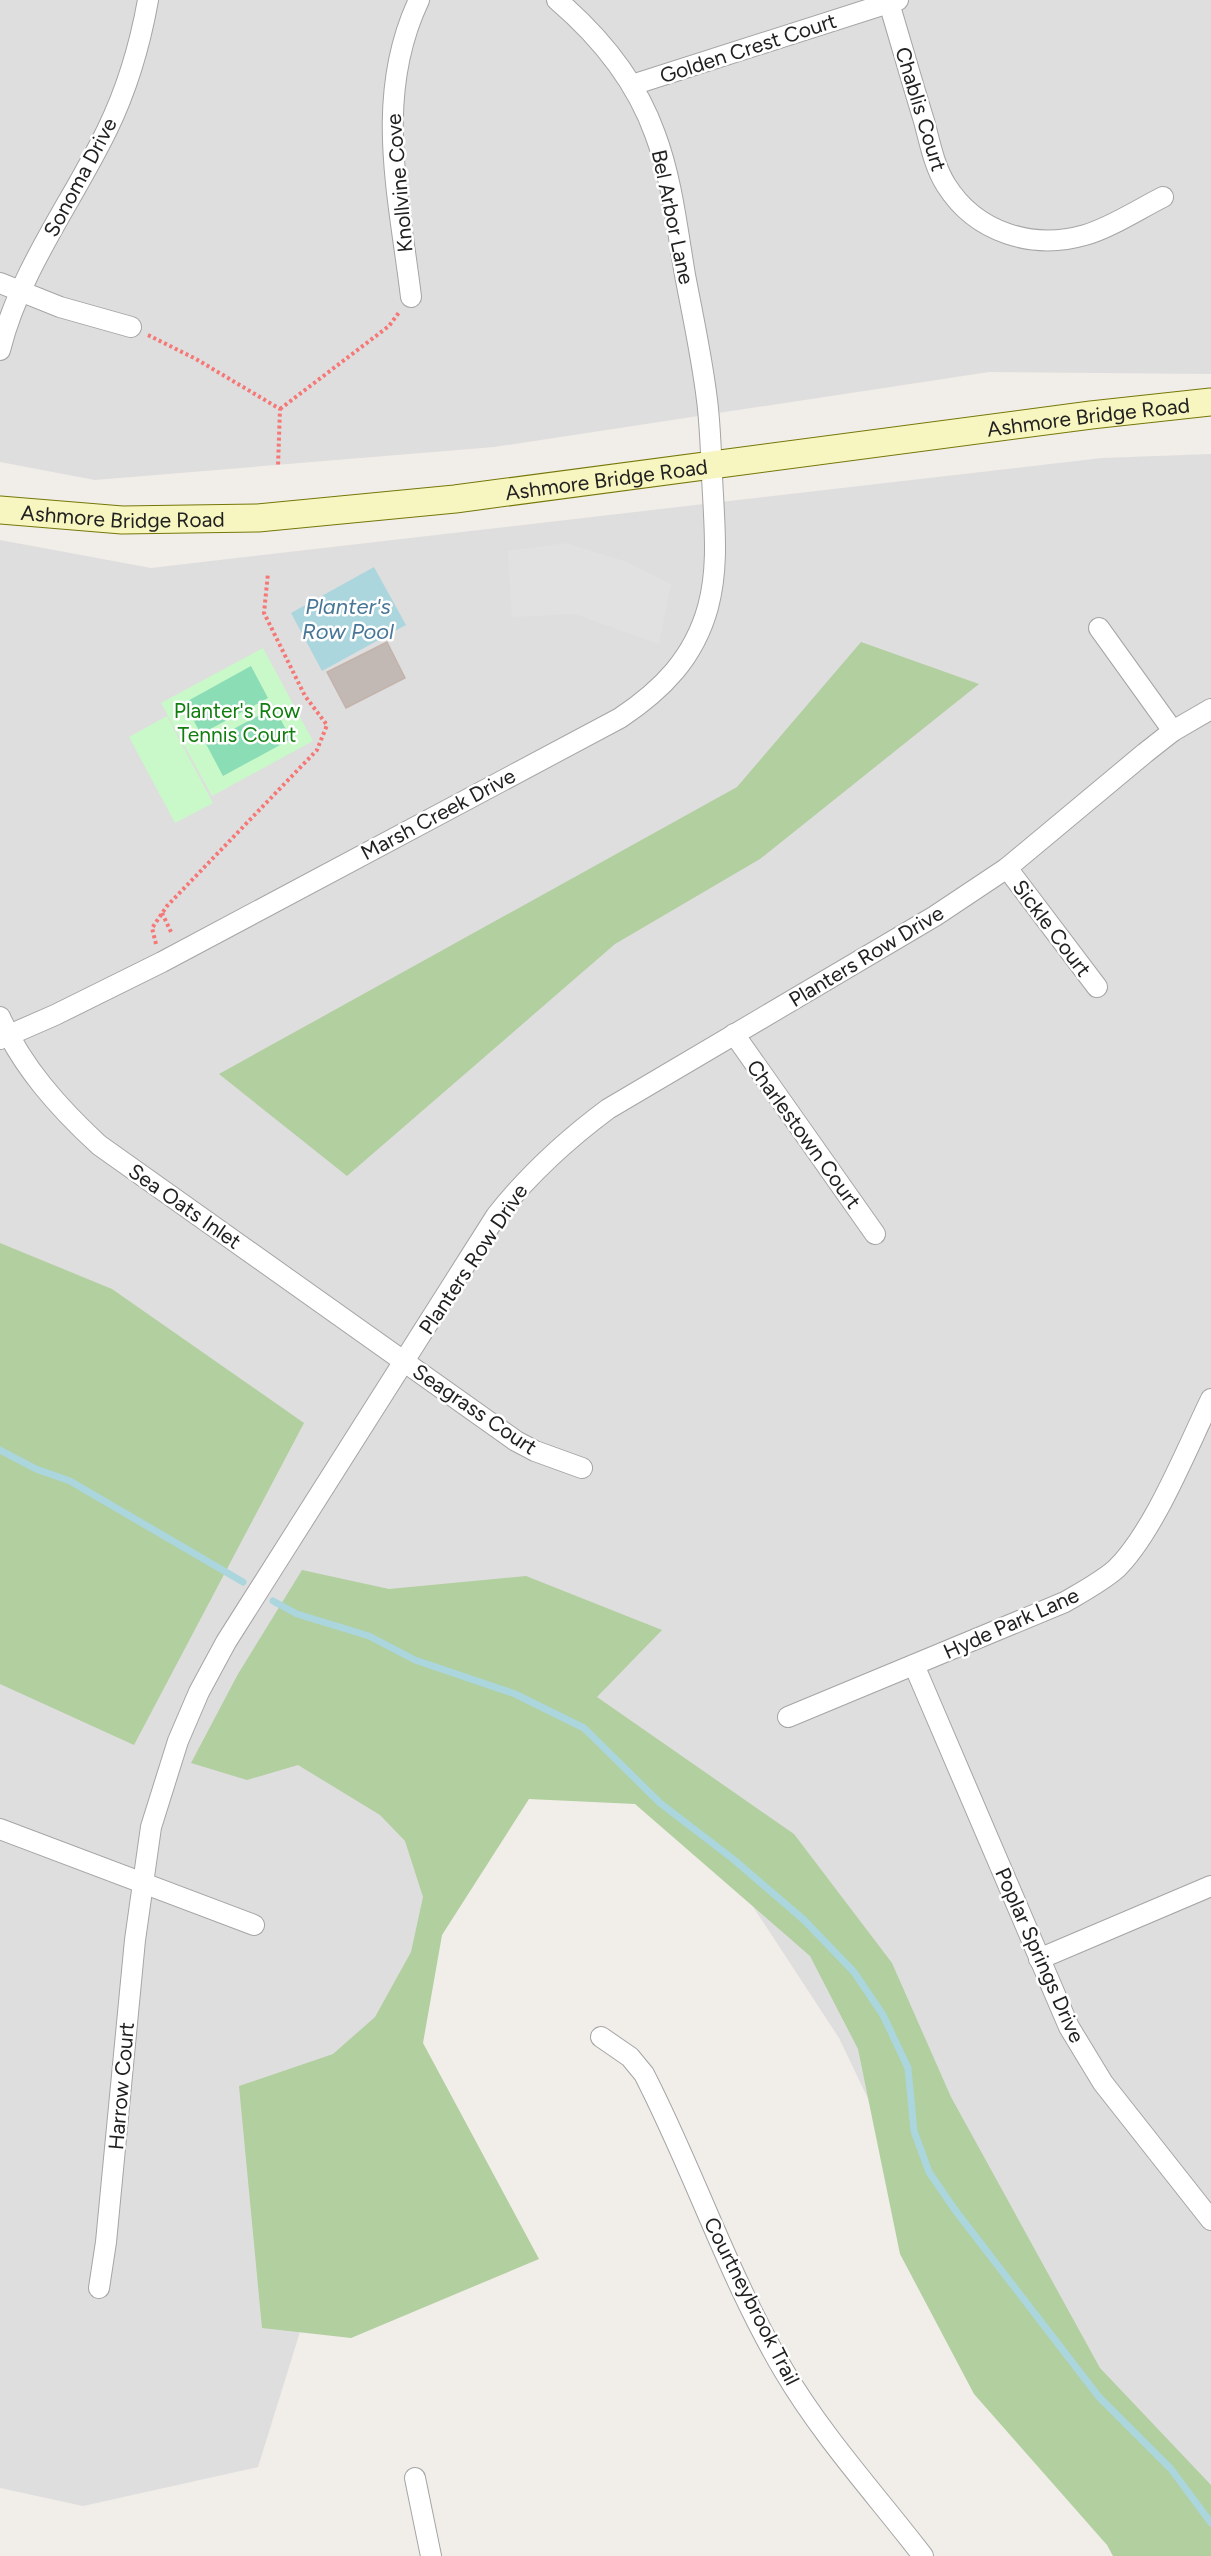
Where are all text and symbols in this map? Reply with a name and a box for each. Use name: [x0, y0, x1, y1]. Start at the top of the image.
street label: Golden Crest Court: [657, 8, 839, 88]
street label: Chablis Court: [890, 44, 952, 174]
street label: Sonoma Drive: [38, 113, 122, 241]
street label: Knollvine Cove: [380, 113, 418, 253]
street label: Bel Arbor Lane: [647, 147, 699, 287]
street label: Ashmore Bridge Road: [985, 392, 1191, 441]
street label: Ashmore Bridge Road: [504, 453, 709, 505]
street label: Ashmore Bridge Road: [20, 499, 225, 533]
water label: Planter's Row Pool: [302, 593, 394, 645]
park label: Planter's Row Tennis Court: [174, 698, 301, 747]
street label: Marsh Creek Drive: [356, 763, 520, 865]
street label: Sickle Court: [1008, 875, 1097, 981]
street label: Planters Row Drive: [784, 900, 948, 1012]
street label: Charlestown Court: [742, 1055, 866, 1213]
street label: Sea Oats Inlet: [124, 1158, 246, 1254]
street label: Planters Row Drive: [413, 1179, 533, 1339]
street label: Seagrass Court: [408, 1358, 542, 1460]
street label: Hyde Park Lane: [939, 1582, 1083, 1664]
street label: Poplar Springs Drive: [990, 1864, 1090, 2046]
street label: Harrow Court: [103, 2021, 139, 2151]
street label: Courtneybrook Trail: [699, 2213, 805, 2389]

